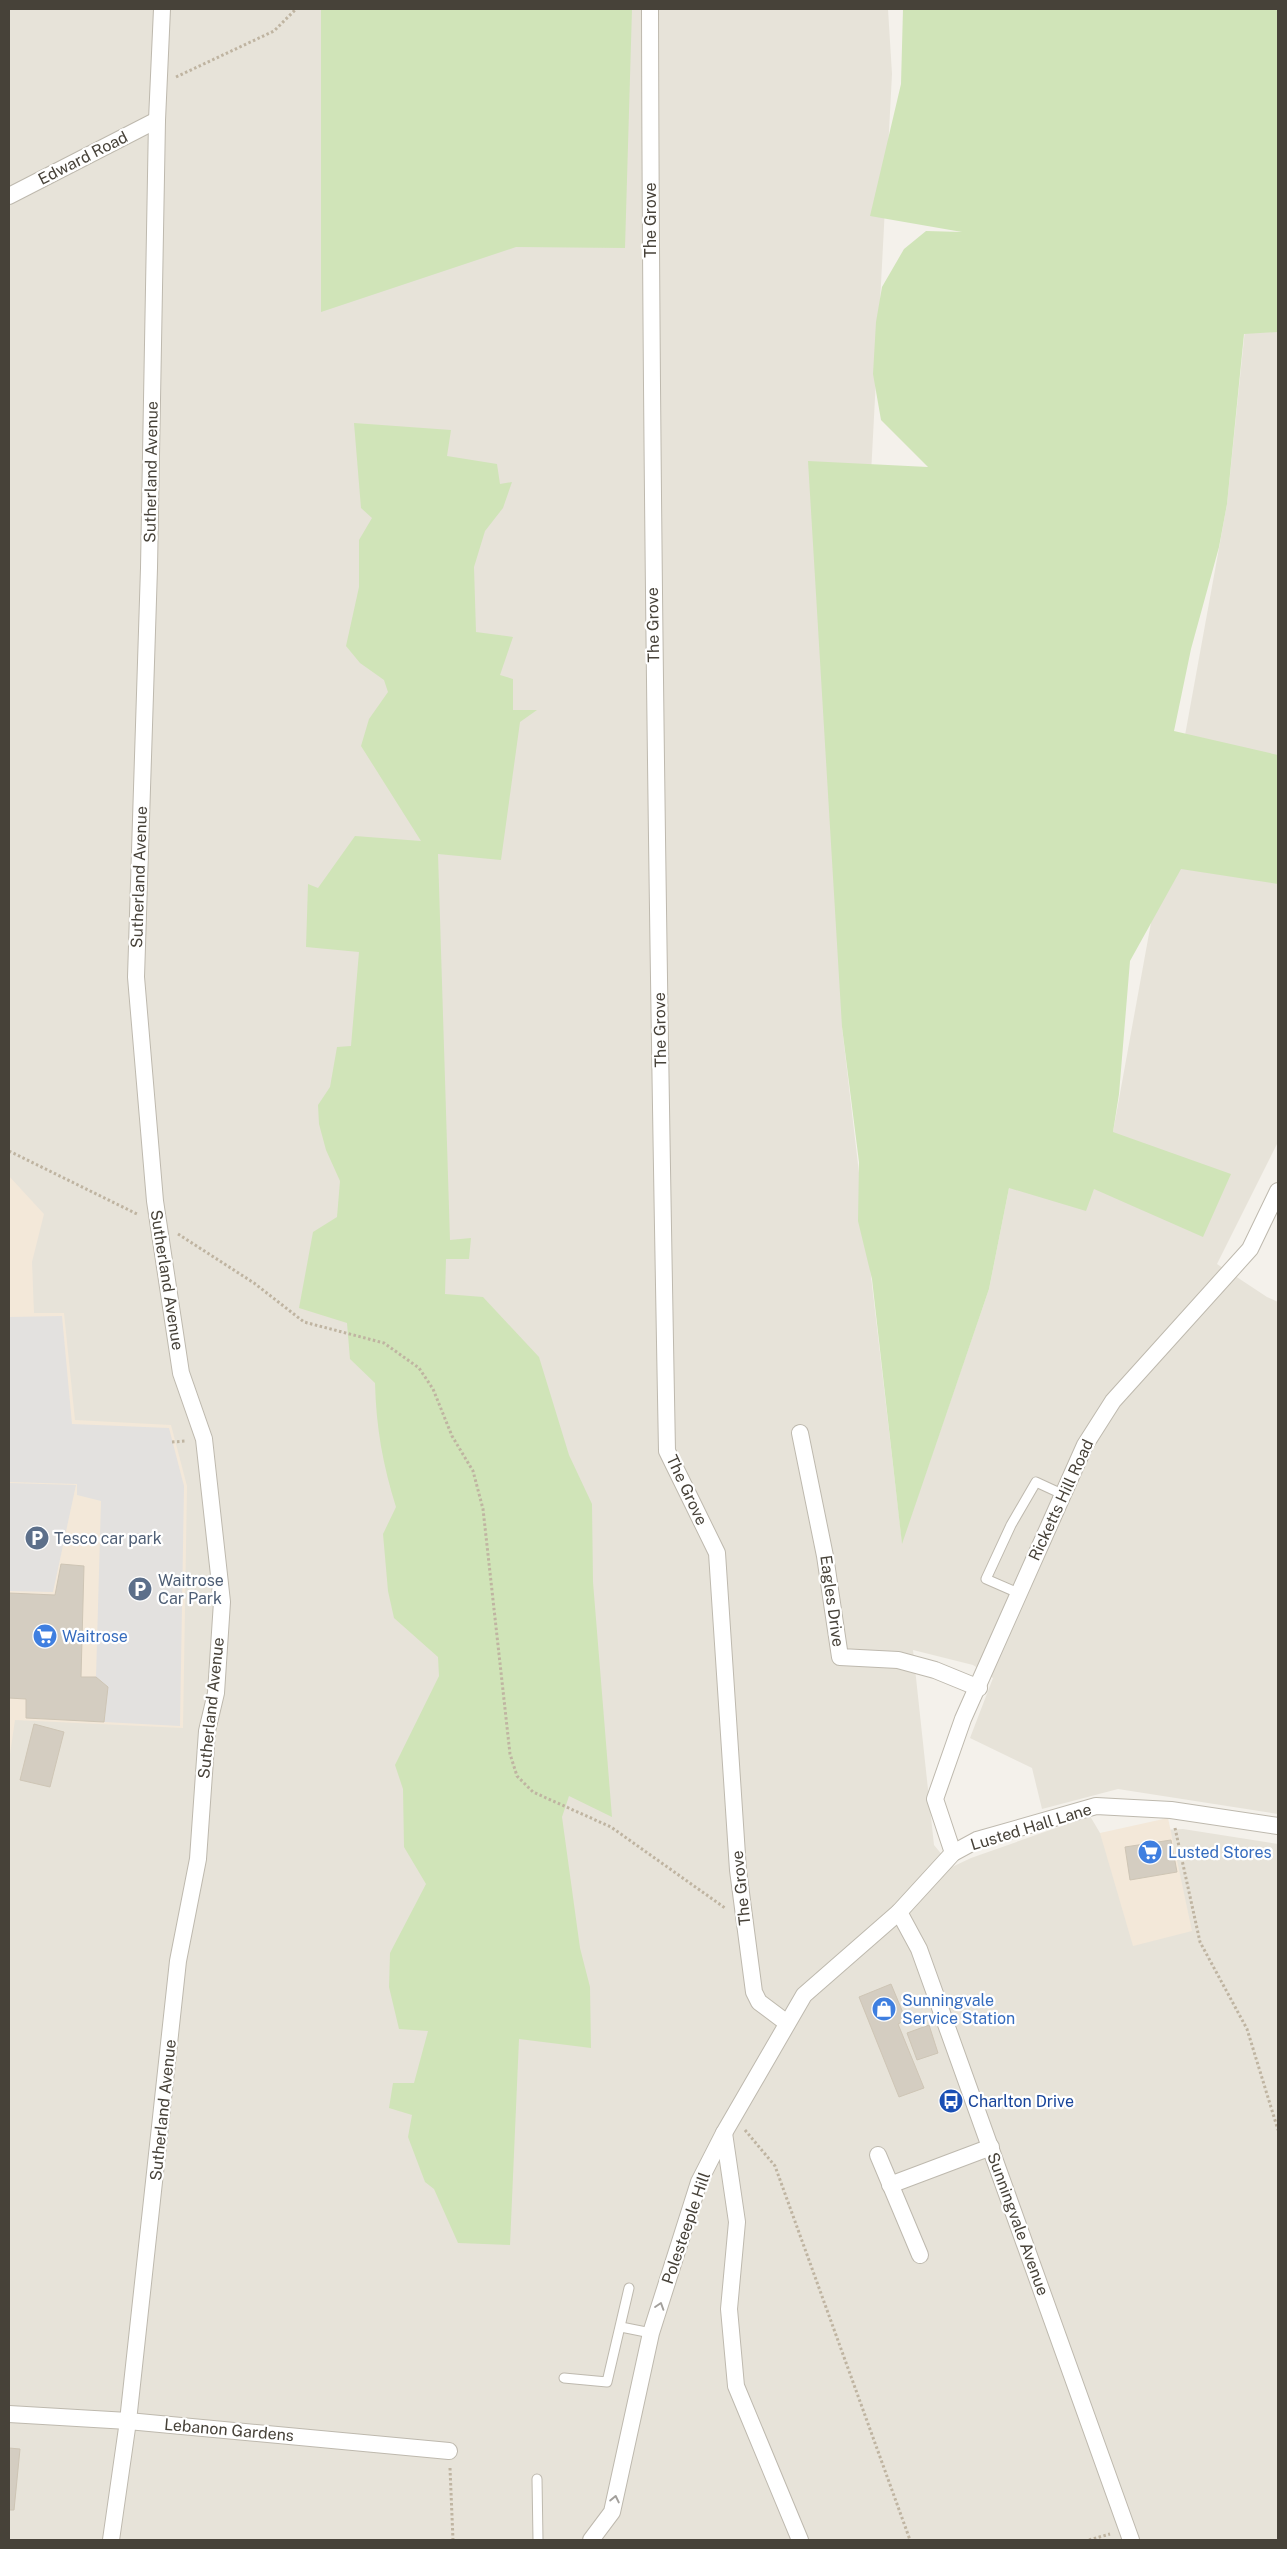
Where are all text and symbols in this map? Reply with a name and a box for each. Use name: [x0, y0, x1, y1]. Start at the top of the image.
street label: Edward Road: [35, 127, 131, 189]
street label: The Grove: [641, 182, 660, 258]
street label: Sutherland Avenue: [140, 401, 162, 543]
street label: The Grove: [643, 587, 663, 663]
street label: Sutherland Avenue: [127, 806, 151, 948]
street label: The Grove: [650, 992, 670, 1068]
street label: Sutherland Avenue: [147, 1208, 187, 1352]
street label: Ricketts Hill Road: [1025, 1436, 1097, 1564]
street label: The Grove: [662, 1452, 712, 1528]
parking icon: Tesco car park: [24, 1525, 50, 1551]
place label: Tesco car park: [54, 1529, 162, 1548]
street label: Eagles Drive: [816, 1554, 848, 1648]
place label: Waitrose Car Park: [158, 1571, 224, 1608]
parking icon: Waitrose Car Park: [127, 1576, 153, 1602]
supermarket icon: Waitrose: [32, 1623, 58, 1649]
place label: Waitrose: [62, 1627, 128, 1646]
street label: Sutherland Avenue: [194, 1636, 228, 1780]
street label: Lusted Hall Lane: [968, 1800, 1094, 1854]
supermarket icon: Lusted Stores: [1137, 1839, 1163, 1865]
place label: Lusted Stores: [1168, 1843, 1272, 1862]
street label: The Grove: [728, 1850, 754, 1926]
place label: Sunningvale Service Station: [902, 1991, 1015, 2028]
shop icon: Sunningvale Service Station: [871, 1996, 897, 2022]
street label: Sutherland Avenue: [146, 2038, 180, 2182]
bus stop icon: Charlton Drive: [938, 2088, 964, 2114]
place label: Charlton Drive: [968, 2092, 1074, 2111]
street label: Sunningvale Avenue: [983, 2150, 1053, 2298]
street label: Polesteeple Hill: [658, 2169, 714, 2287]
one-way arrow: [654, 2303, 664, 2311]
street label: Lebanon Gardens: [163, 2415, 295, 2445]
one-way arrow: [609, 2494, 620, 2503]

